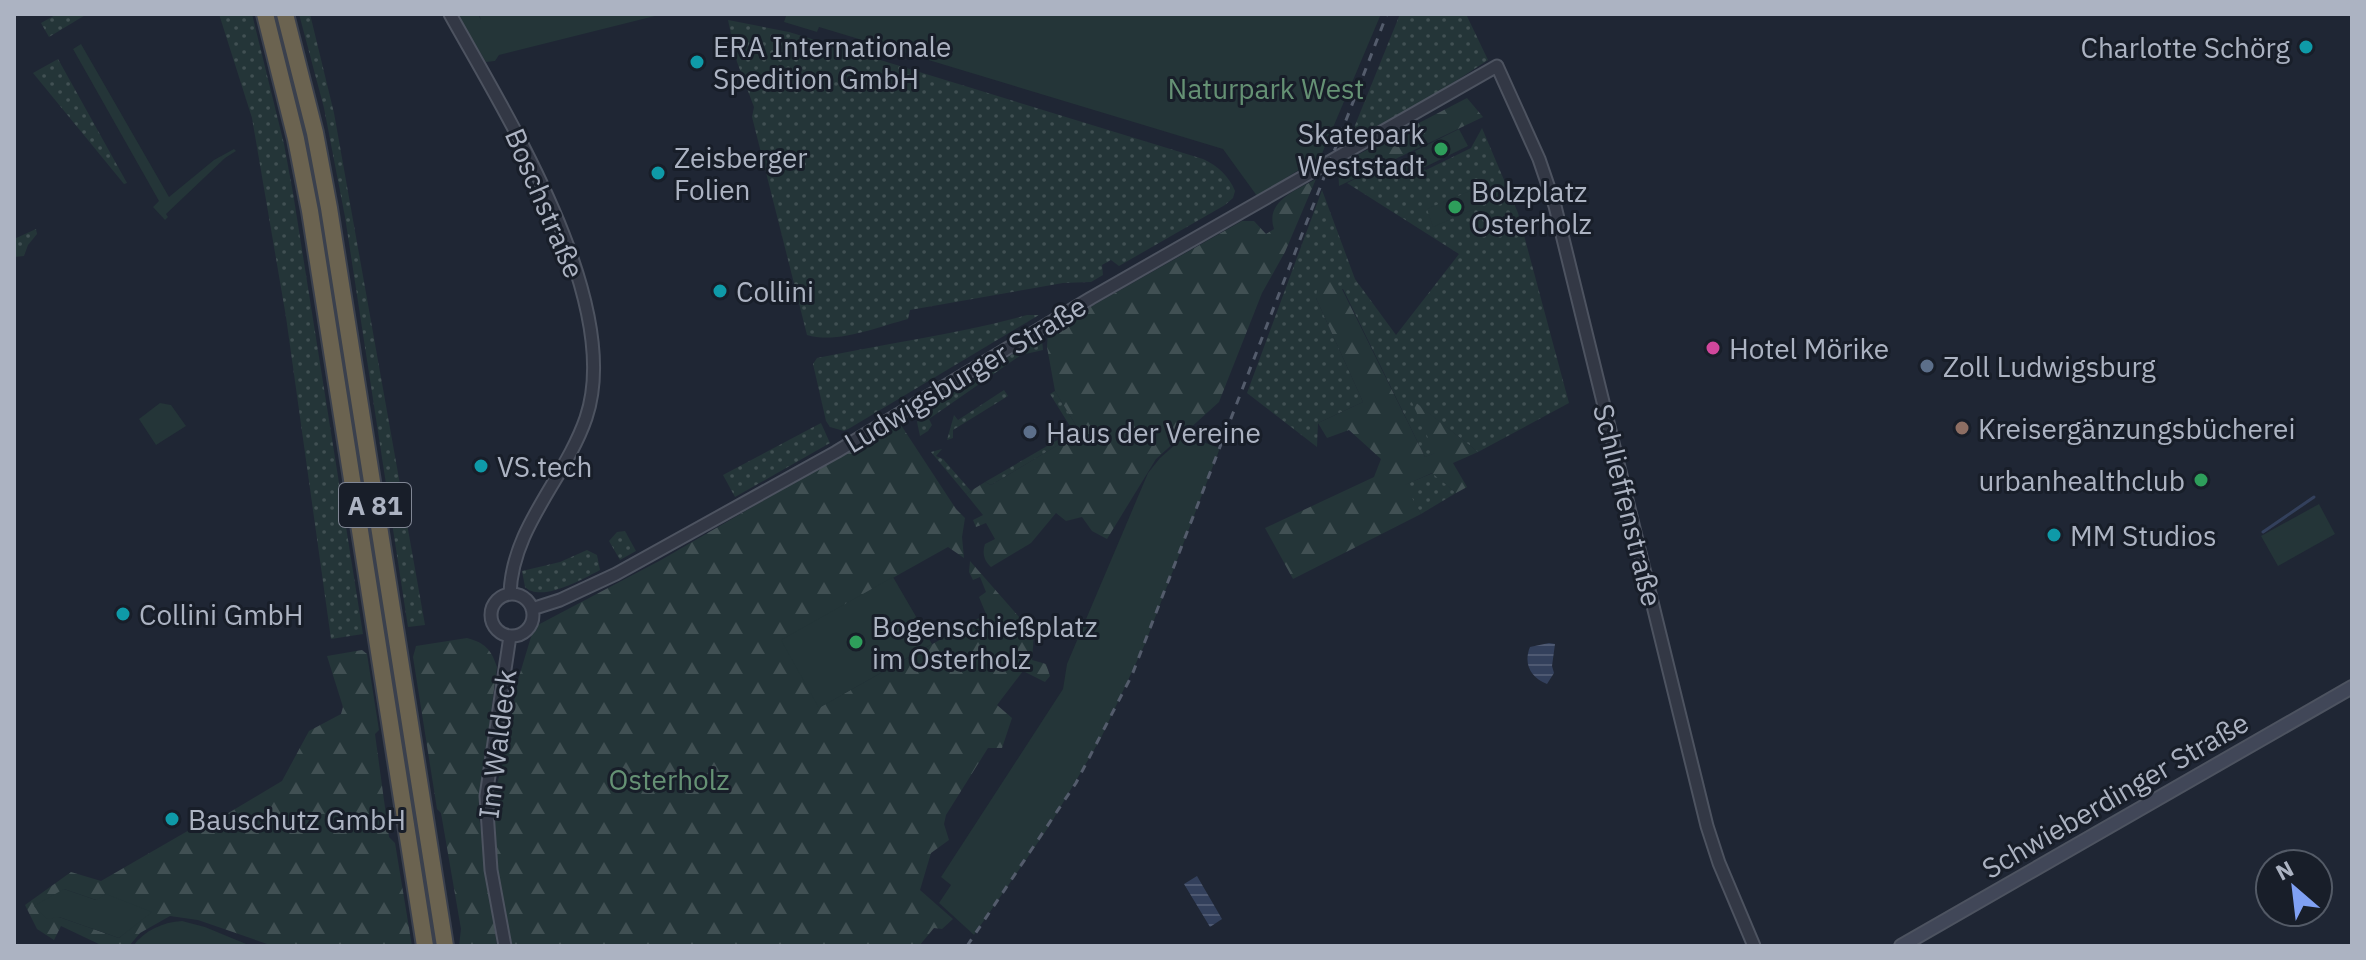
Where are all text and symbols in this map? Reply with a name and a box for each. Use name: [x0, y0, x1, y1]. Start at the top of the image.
place label: ERA Internationale Spedition GmbH: [713, 28, 951, 97]
place label: Charlotte Schörg: [2081, 29, 2290, 66]
marker: Charlotte Schörg: [2297, 38, 2315, 56]
marker: ERA Internationale Spedition GmbH: [688, 53, 706, 71]
park label: Naturpark West: [1168, 70, 1364, 107]
place label: Skatepark Weststadt: [1298, 115, 1425, 184]
street label: Boschstraße: [497, 122, 593, 284]
place label: Zeisberger Folien: [674, 139, 808, 208]
marker: Skatepark Weststadt: [1432, 140, 1450, 158]
marker: Zeisberger Folien: [649, 164, 667, 182]
place label: Bolzplatz Osterholz: [1471, 173, 1592, 242]
marker: Bolzplatz Osterholz: [1446, 198, 1464, 216]
place label: Collini: [736, 273, 814, 310]
marker: Collini: [711, 282, 729, 300]
street label: Ludwigsburger Straße: [837, 287, 1093, 461]
place label: Hotel Mörike: [1729, 330, 1889, 367]
marker: Hotel Mörike: [1704, 339, 1722, 357]
place label: Zoll Ludwigsburg: [1943, 348, 2156, 385]
marker: Zoll Ludwigsburg: [1918, 357, 1936, 375]
street label: Schlieffenstraße: [1585, 400, 1671, 610]
place label: Kreisergänzungsbücherei: [1978, 410, 2295, 447]
place label: Haus der Vereine: [1046, 414, 1261, 451]
marker: Kreisergänzungsbücherei: [1953, 419, 1971, 437]
marker: Haus der Vereine: [1021, 423, 1039, 441]
place label: VS.tech: [497, 448, 592, 485]
marker: VS.tech: [472, 457, 490, 475]
place label: urbanhealthclub: [1978, 462, 2185, 499]
marker: urbanhealthclub: [2192, 471, 2210, 489]
road number: A 81: [339, 483, 411, 527]
place label: MM Studios: [2070, 517, 2217, 554]
marker: MM Studios: [2045, 526, 2063, 544]
place label: Collini GmbH: [139, 596, 304, 633]
marker: Collini GmbH: [114, 605, 132, 623]
place label: Bogenschießplatz im Osterholz: [872, 608, 1097, 677]
marker: Bogenschießplatz im Osterholz: [847, 633, 865, 651]
street label: Im Waldeck: [470, 667, 525, 821]
street label: Schwieberdinger Straße: [1975, 703, 2255, 887]
park label: Osterholz: [609, 761, 729, 798]
place label: Bauschutz GmbH: [188, 801, 406, 838]
marker: Bauschutz GmbH: [163, 810, 181, 828]
north arrow: [2254, 848, 2334, 928]
text: N: [2271, 853, 2298, 886]

